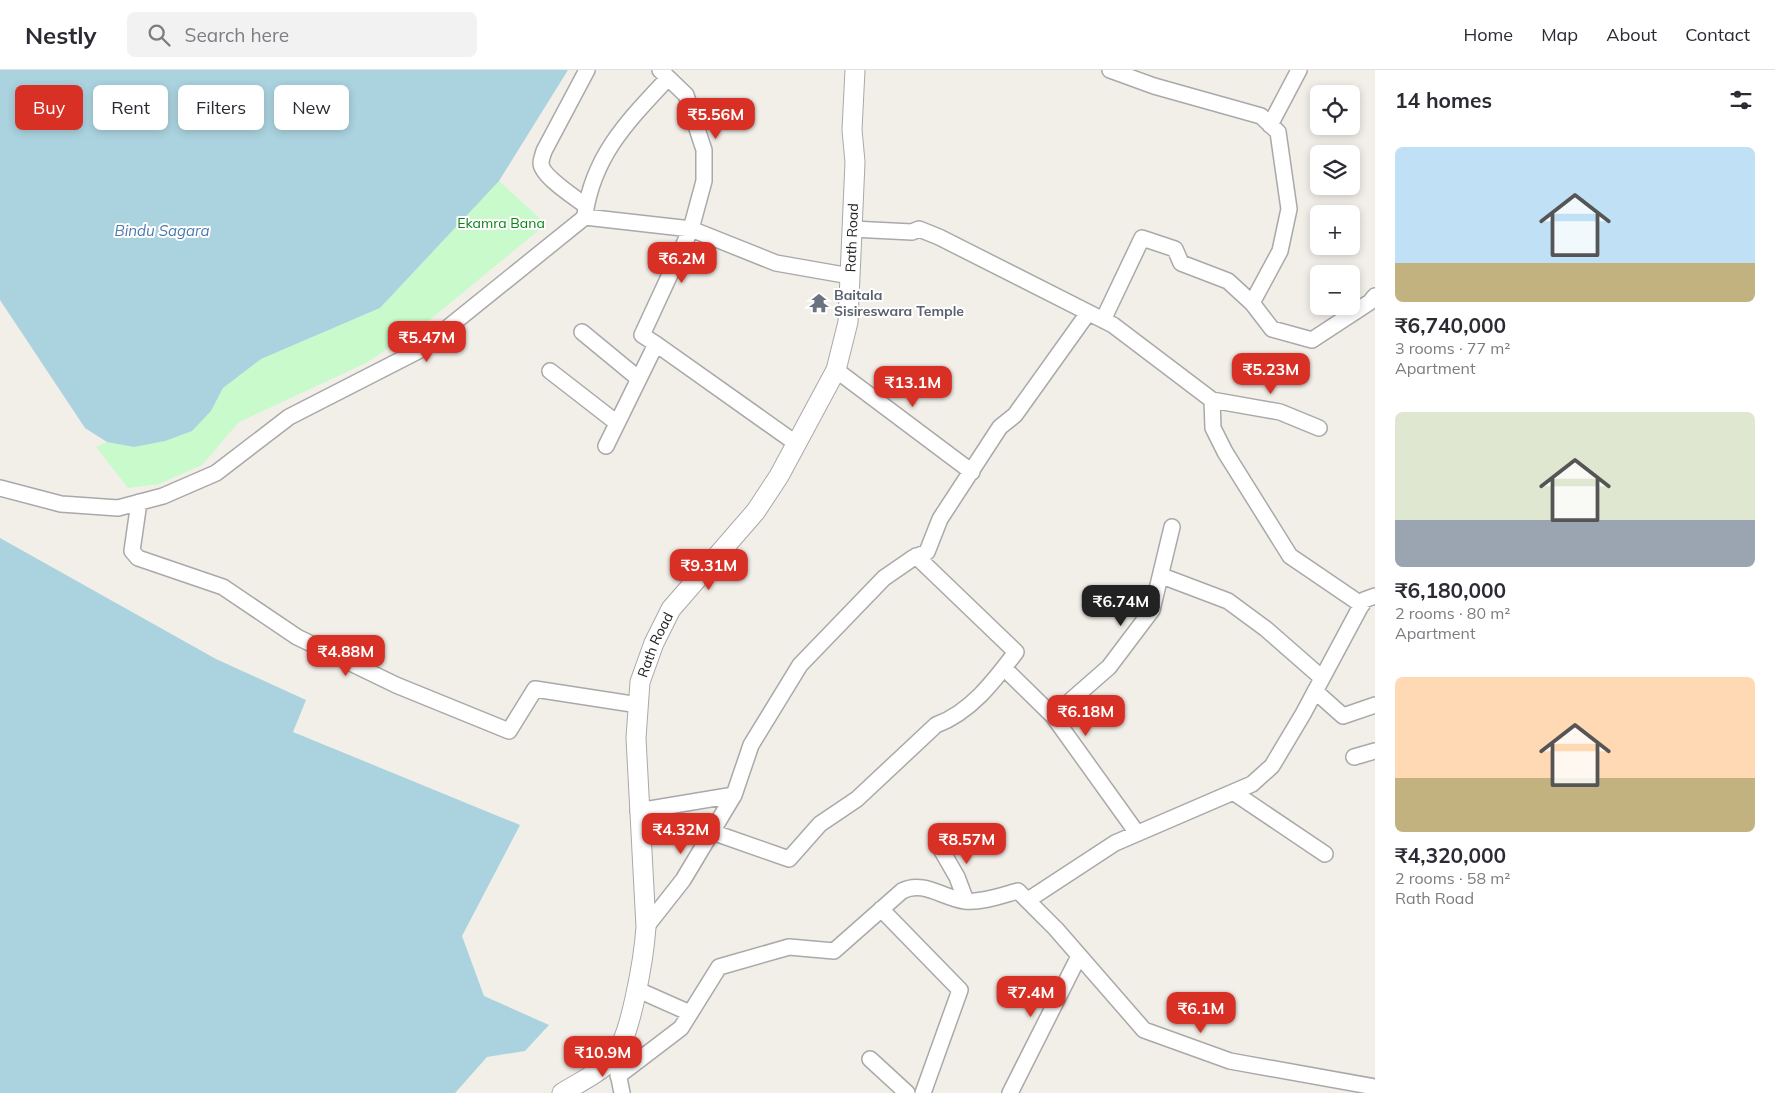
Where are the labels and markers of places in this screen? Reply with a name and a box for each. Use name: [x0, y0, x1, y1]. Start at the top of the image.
pin: ₹5.56M: [675, 98, 757, 140]
pin: ₹6.2M: [647, 242, 717, 284]
place label: Baitala Sisireswara Temple: [834, 286, 964, 320]
temple icon: Baitala Sisireswara Temple: [808, 292, 830, 314]
pin: ₹5.47M: [386, 320, 468, 363]
pin: ₹5.23M: [1230, 352, 1312, 395]
pin: ₹13.1M: [872, 366, 954, 408]
pin: ₹9.31M: [668, 548, 750, 591]
pin: ₹6.74M: [1080, 584, 1162, 627]
pin: ₹4.88M: [305, 634, 387, 677]
pin: ₹6.18M: [1045, 694, 1127, 737]
pin: ₹4.32M: [640, 812, 722, 855]
pin: ₹8.57M: [926, 822, 1008, 865]
pin: ₹7.4M: [996, 976, 1066, 1018]
pin: ₹6.1M: [1166, 992, 1236, 1034]
pin: ₹10.9M: [562, 1036, 644, 1078]

